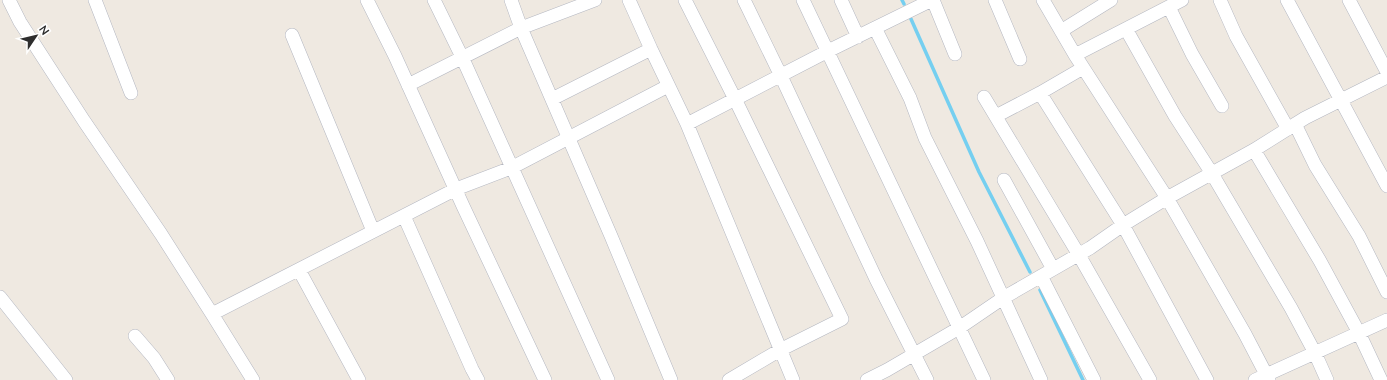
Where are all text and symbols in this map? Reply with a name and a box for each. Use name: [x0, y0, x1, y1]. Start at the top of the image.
north arrow: [16, 16, 56, 56]
text: N: [37, 23, 52, 37]

